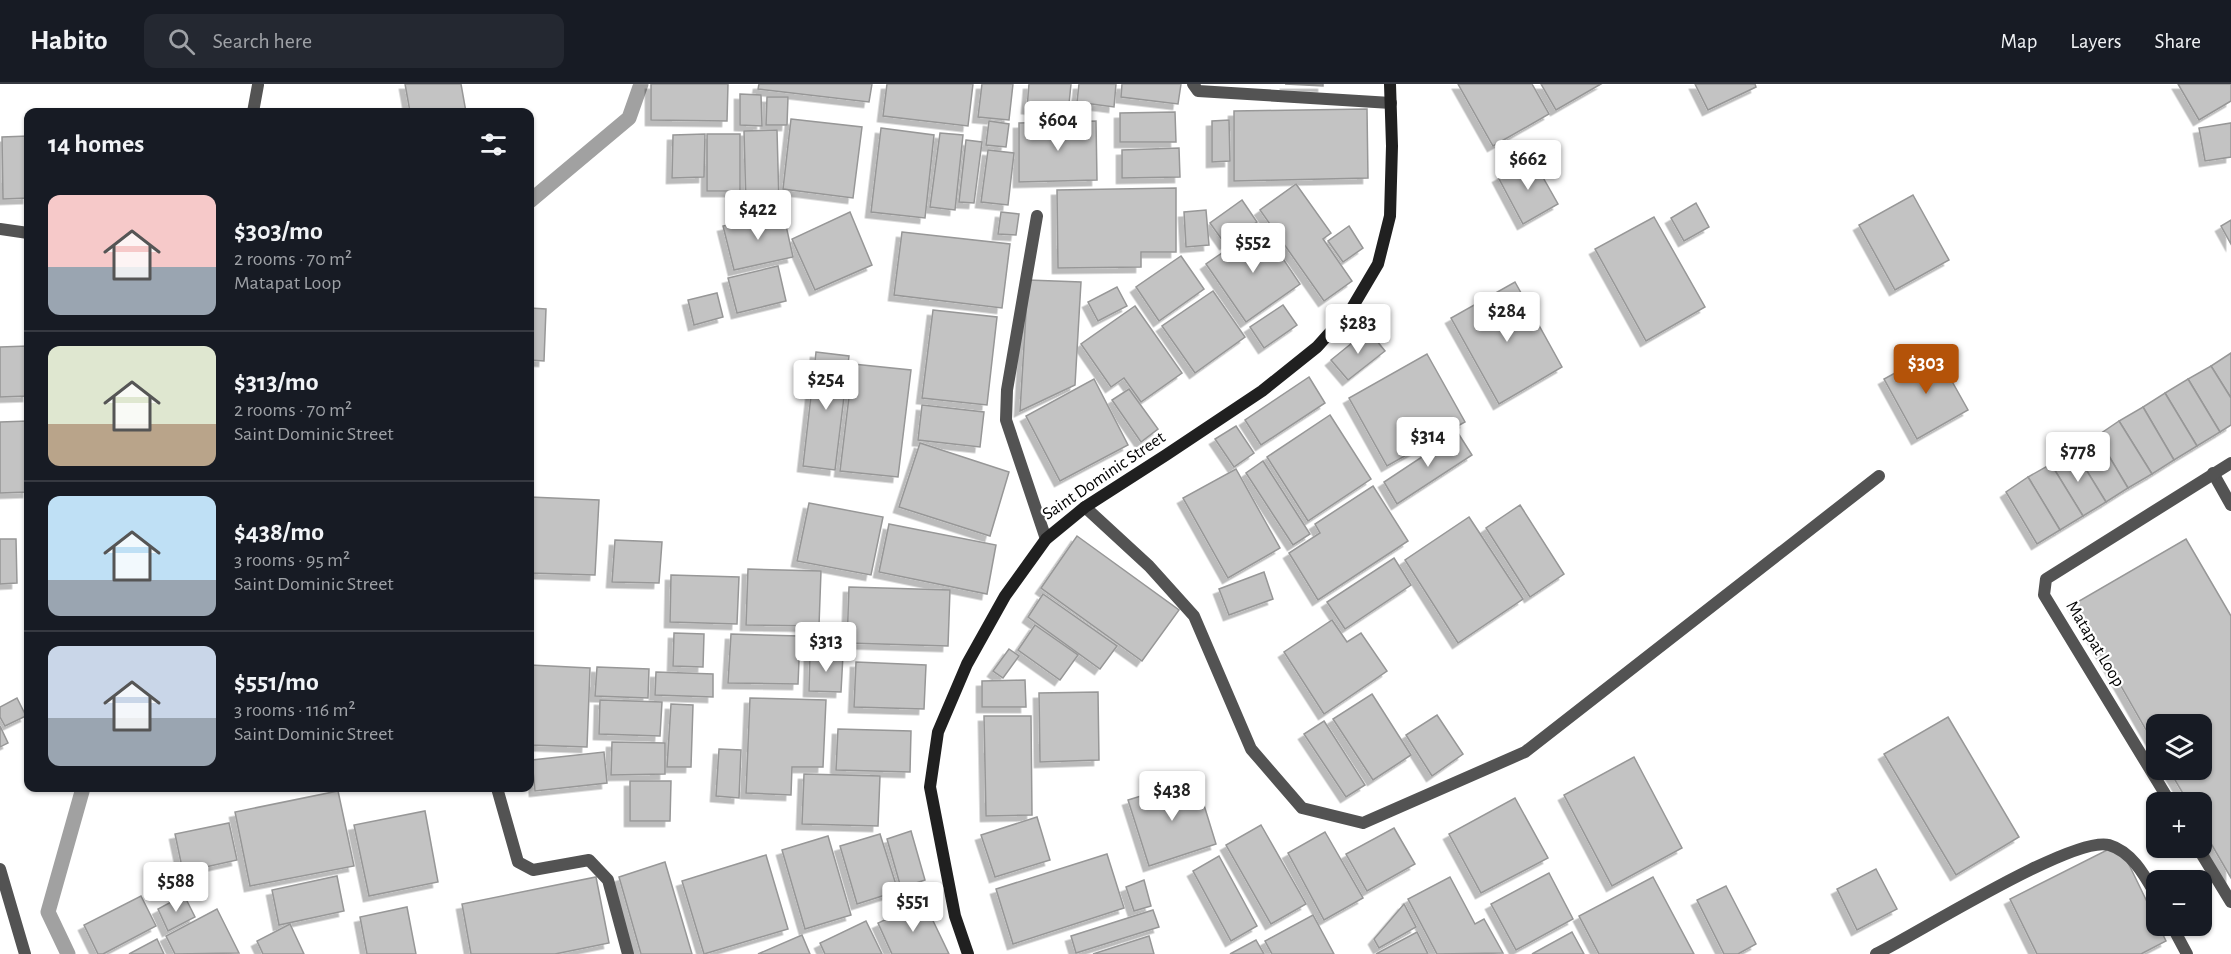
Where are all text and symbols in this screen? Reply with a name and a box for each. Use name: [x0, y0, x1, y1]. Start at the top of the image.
search box: [144, 14, 564, 68]
icon: search: [165, 25, 198, 58]
text: Habito: [30, 27, 108, 55]
text: Search here: [213, 30, 312, 52]
text: Map: [2001, 31, 2037, 52]
text: Layers: [2070, 31, 2121, 52]
text: Share: [2154, 31, 2201, 52]
pin: $604: [1022, 101, 1094, 152]
text: $604: [1038, 110, 1078, 130]
icon: filters: [477, 128, 510, 161]
text: 14 homes: [48, 131, 144, 157]
pin: $662: [1492, 140, 1564, 191]
text: $662: [1509, 149, 1547, 169]
pin: $422: [722, 190, 794, 241]
text: $422: [739, 199, 777, 219]
text: $303/mo: [234, 218, 323, 244]
icon: home: [96, 219, 168, 291]
pin: $552: [1217, 223, 1289, 274]
text: $552: [1235, 232, 1271, 252]
text: 2 rooms · 70 m²: [234, 249, 352, 269]
text: Matapat Loop: [234, 273, 341, 293]
pin: $284: [1471, 292, 1543, 343]
text: $284: [1488, 301, 1526, 321]
pin: $283: [1322, 304, 1394, 355]
text: $283: [1340, 313, 1376, 333]
pin: $303: [1890, 344, 1962, 395]
text: $303: [1908, 353, 1944, 373]
pin: $254: [790, 360, 862, 411]
text: $313/mo: [234, 369, 319, 395]
text: $254: [807, 369, 845, 389]
icon: home: [96, 370, 168, 442]
text: 2 rooms · 70 m²: [234, 400, 352, 420]
pin: $314: [1392, 417, 1464, 468]
text: Saint Dominic Street: [234, 424, 394, 444]
text: $314: [1411, 426, 1445, 446]
street label: Saint Dominic Street: [1039, 428, 1169, 524]
pin: $778: [2042, 432, 2114, 483]
text: $778: [2060, 441, 2096, 461]
text: $438/mo: [234, 519, 324, 545]
icon: home: [96, 520, 168, 592]
text: 3 rooms · 95 m²: [234, 550, 350, 570]
text: Saint Dominic Street: [234, 574, 394, 594]
street label: Matapat Loop: [2062, 598, 2128, 690]
pin: $313: [790, 622, 862, 673]
text: $313: [809, 631, 843, 651]
text: $551/mo: [234, 669, 319, 695]
icon: home: [96, 670, 168, 742]
text: 3 rooms · 116 m²: [234, 700, 355, 720]
map controls: [2146, 714, 2212, 936]
button: layers: [2146, 714, 2212, 780]
text: Saint Dominic Street: [234, 724, 394, 744]
pin: $438: [1136, 771, 1208, 822]
text: $438: [1153, 780, 1191, 800]
button: +: [2146, 792, 2212, 858]
pin: $588: [140, 862, 212, 913]
button: −: [2146, 870, 2212, 936]
text: $588: [157, 871, 195, 891]
pin: $551: [877, 882, 949, 933]
text: $551: [896, 891, 930, 911]

